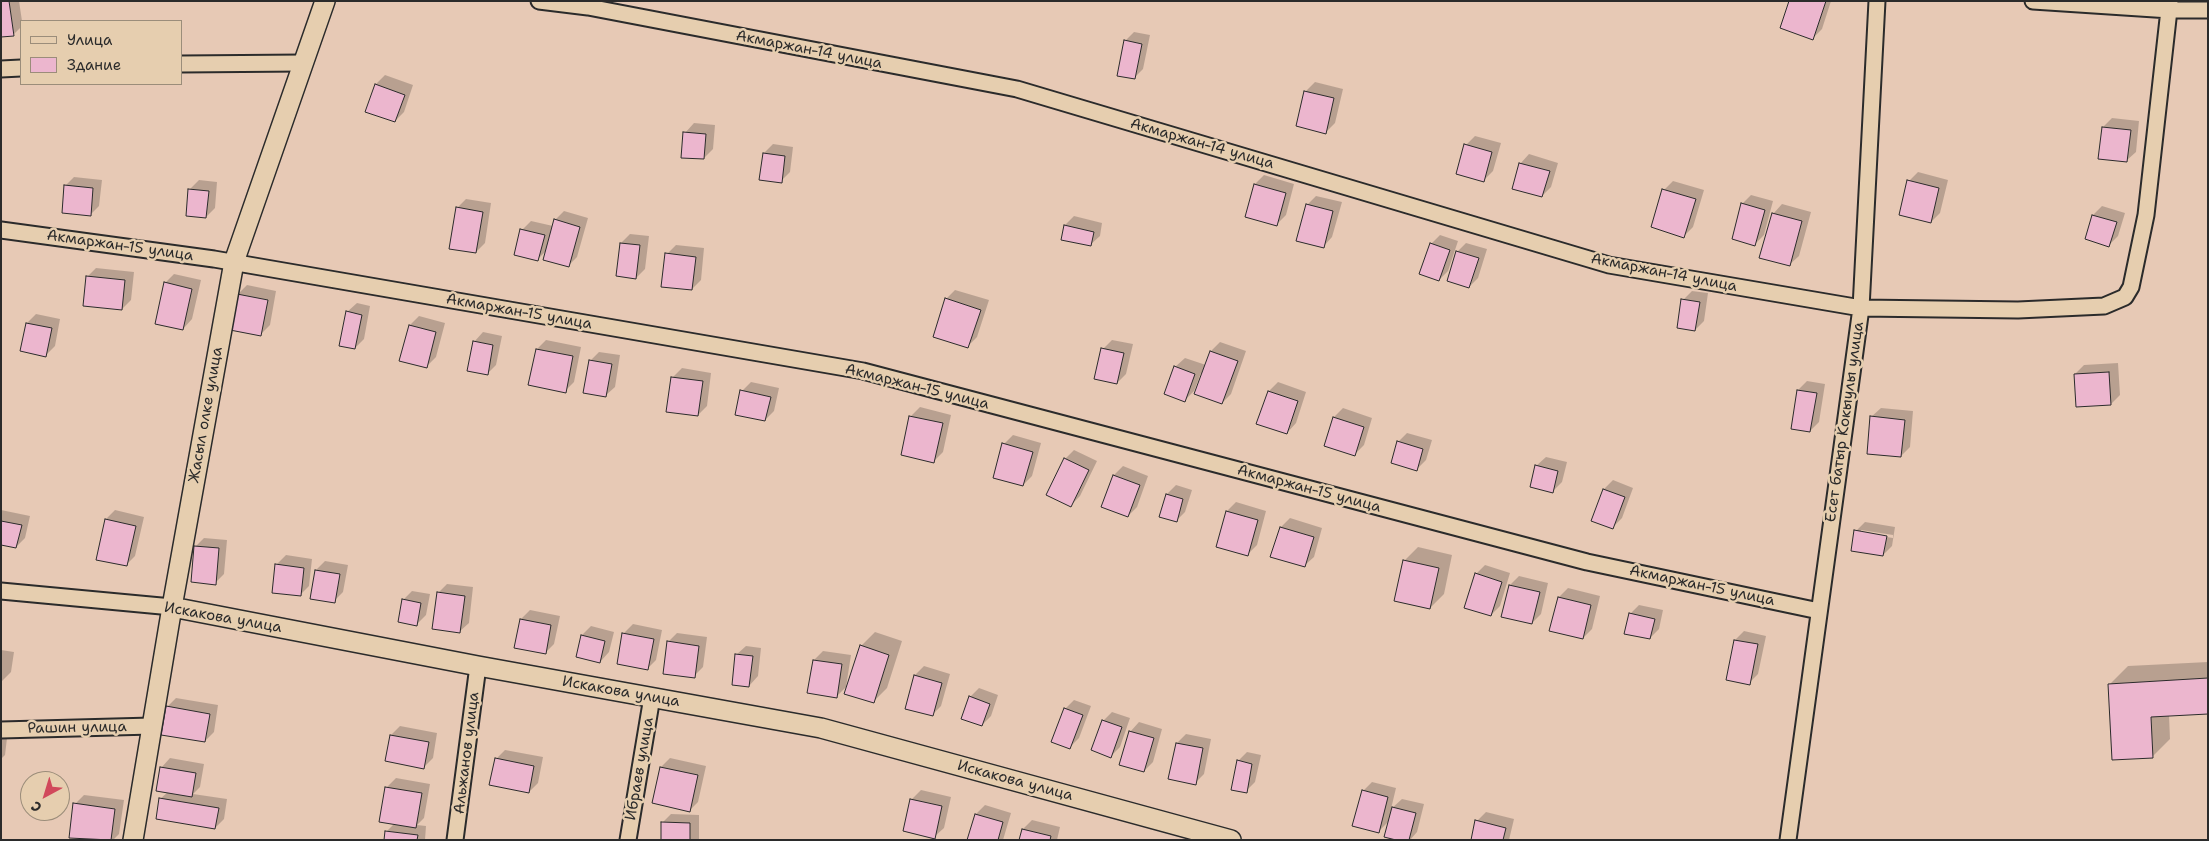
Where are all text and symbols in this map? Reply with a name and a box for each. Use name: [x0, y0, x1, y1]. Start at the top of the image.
legend: [20, 20, 182, 85]
street label: Акмаржан-14 улица: [734, 27, 884, 73]
text: Улица: [67, 30, 112, 50]
text: Здание: [67, 55, 121, 75]
street label: Акмаржан-14 улица: [1128, 115, 1276, 173]
street label: Акмаржан-15 улица: [46, 227, 194, 265]
street label: Акмаржан-14 улица: [1589, 250, 1739, 296]
street label: Акмаржан-15 улица: [445, 290, 593, 334]
street label: Есет батыр Кокыулы улица: [1822, 321, 1868, 523]
street label: Жасыл олке улица: [185, 346, 227, 484]
street label: Акмаржан-15 улица: [843, 360, 991, 414]
street label: Акмаржан-15 улица: [1235, 461, 1383, 517]
street label: Акмаржан-15 улица: [1628, 562, 1776, 610]
street label: Искакова улица: [163, 599, 283, 637]
street label: Искакова улица: [561, 673, 681, 711]
street label: Альжанов улица: [451, 691, 483, 815]
street label: Ибраев улица: [622, 716, 658, 822]
street label: Рашин улица: [27, 718, 127, 738]
street label: Искакова улица: [955, 757, 1075, 805]
north arrow: [20, 771, 70, 821]
text: С: [27, 797, 45, 817]

